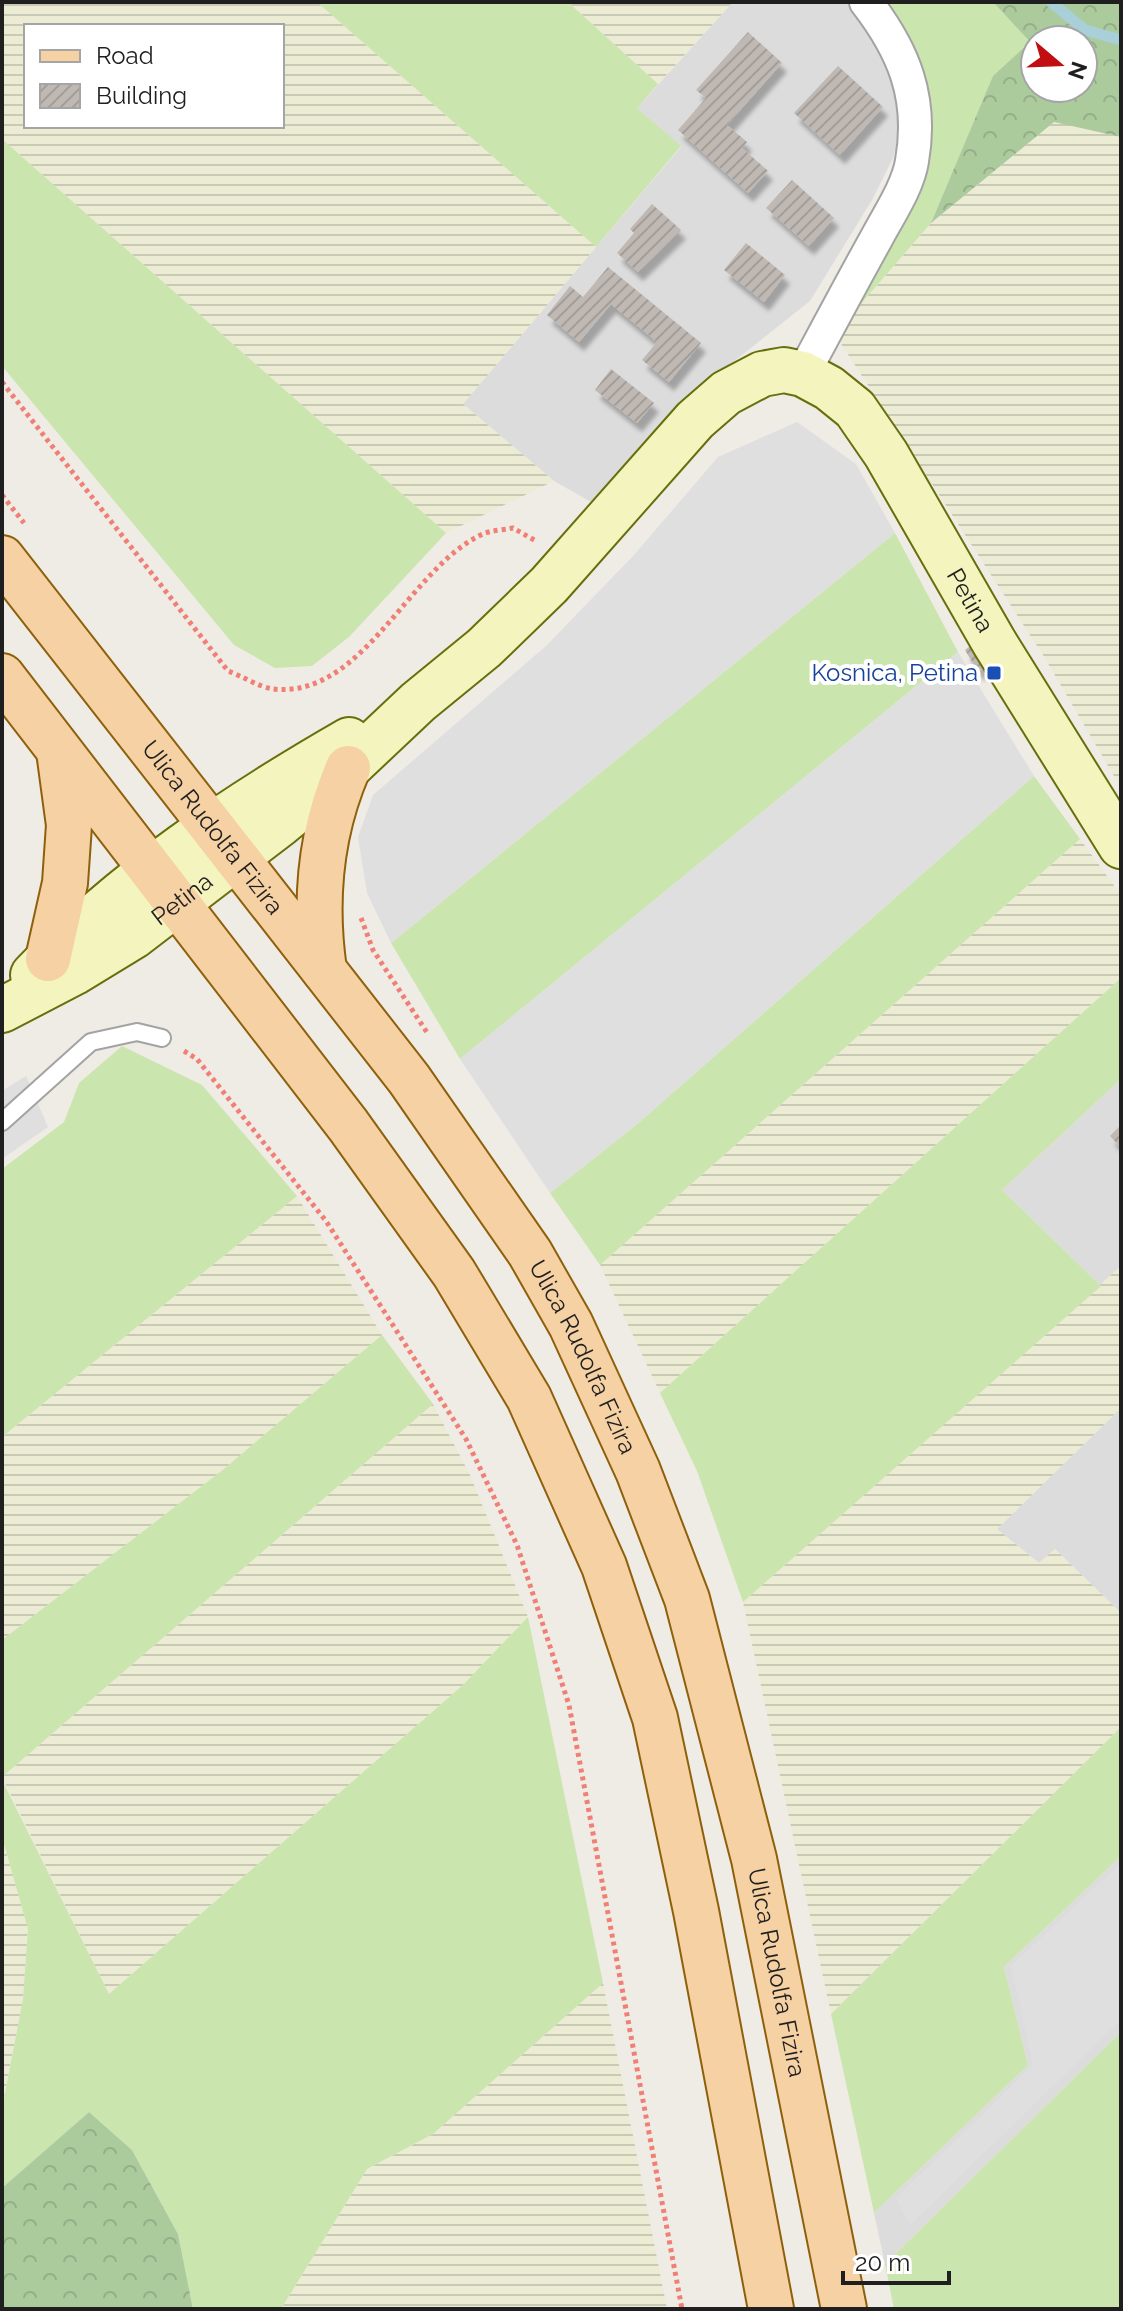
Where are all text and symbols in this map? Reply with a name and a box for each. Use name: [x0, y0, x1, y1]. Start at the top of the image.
legend: [24, 24, 284, 128]
north arrow: [1019, 24, 1099, 104]
text: Road: [96, 41, 154, 70]
text: N: [1063, 58, 1093, 83]
text: Building: [96, 81, 187, 110]
street label: Petina: [941, 563, 1000, 637]
place label: Kosnica, Petina: [811, 658, 978, 687]
marker: Kosnica, Petina: [985, 664, 1003, 682]
street label: Ulica Rudolfa Fizira: [136, 734, 290, 920]
street label: Petina: [146, 866, 218, 931]
street label: Ulica Rudolfa Fizira: [523, 1255, 643, 1458]
street label: Ulica Rudolfa Fizira: [742, 1865, 812, 2080]
scale bar: [843, 2235, 949, 2285]
text: 20 m: [855, 2248, 910, 2277]

